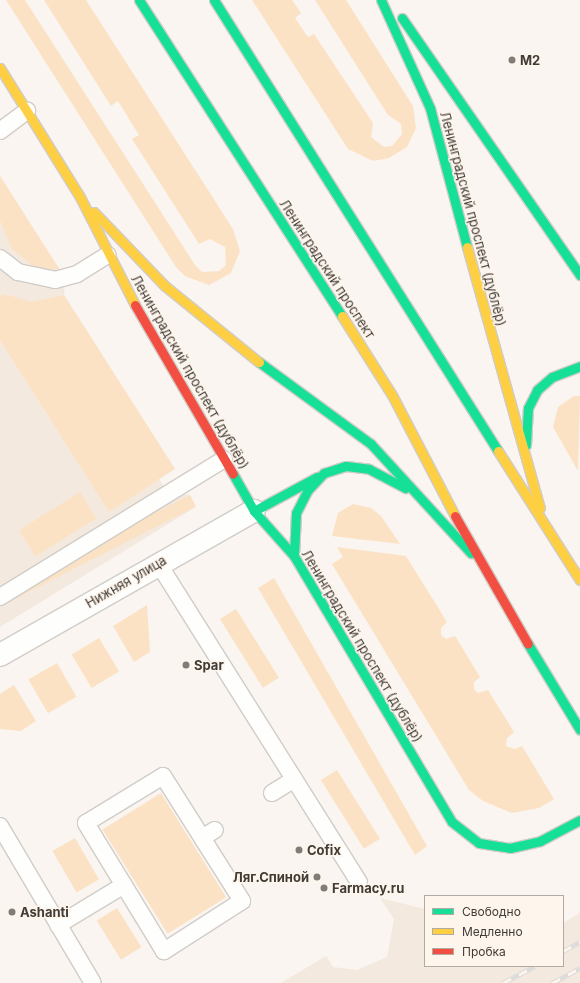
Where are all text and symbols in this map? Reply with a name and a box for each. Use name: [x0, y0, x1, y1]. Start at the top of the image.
place label: М2: [520, 52, 540, 68]
marker: М2: [507, 55, 517, 65]
street label: Ленинградский проспект (дублёр): [437, 110, 509, 328]
street label: Ленинградский проспект: [276, 197, 378, 341]
street label: Ленинградский проспект (дублёр): [128, 272, 252, 472]
street label: Ленинградский проспект (дублёр): [298, 547, 426, 745]
street label: Нижняя улица: [83, 553, 169, 611]
place label: Spar: [194, 657, 224, 673]
marker: Spar: [181, 660, 191, 670]
place label: Cofix: [307, 842, 341, 858]
marker: Cofix: [294, 845, 304, 855]
place label: Ляг.Спиной: [233, 869, 309, 885]
marker: Ляг.Спиной: [312, 872, 322, 882]
place label: Farmacy.ru: [332, 880, 404, 896]
marker: Farmacy.ru: [319, 883, 329, 893]
legend: [424, 895, 564, 967]
place label: Ashanti: [20, 904, 69, 920]
text: Свободно: [462, 904, 521, 919]
marker: Ashanti: [7, 907, 17, 917]
text: Медленно: [462, 924, 523, 939]
text: Пробка: [462, 944, 506, 959]

